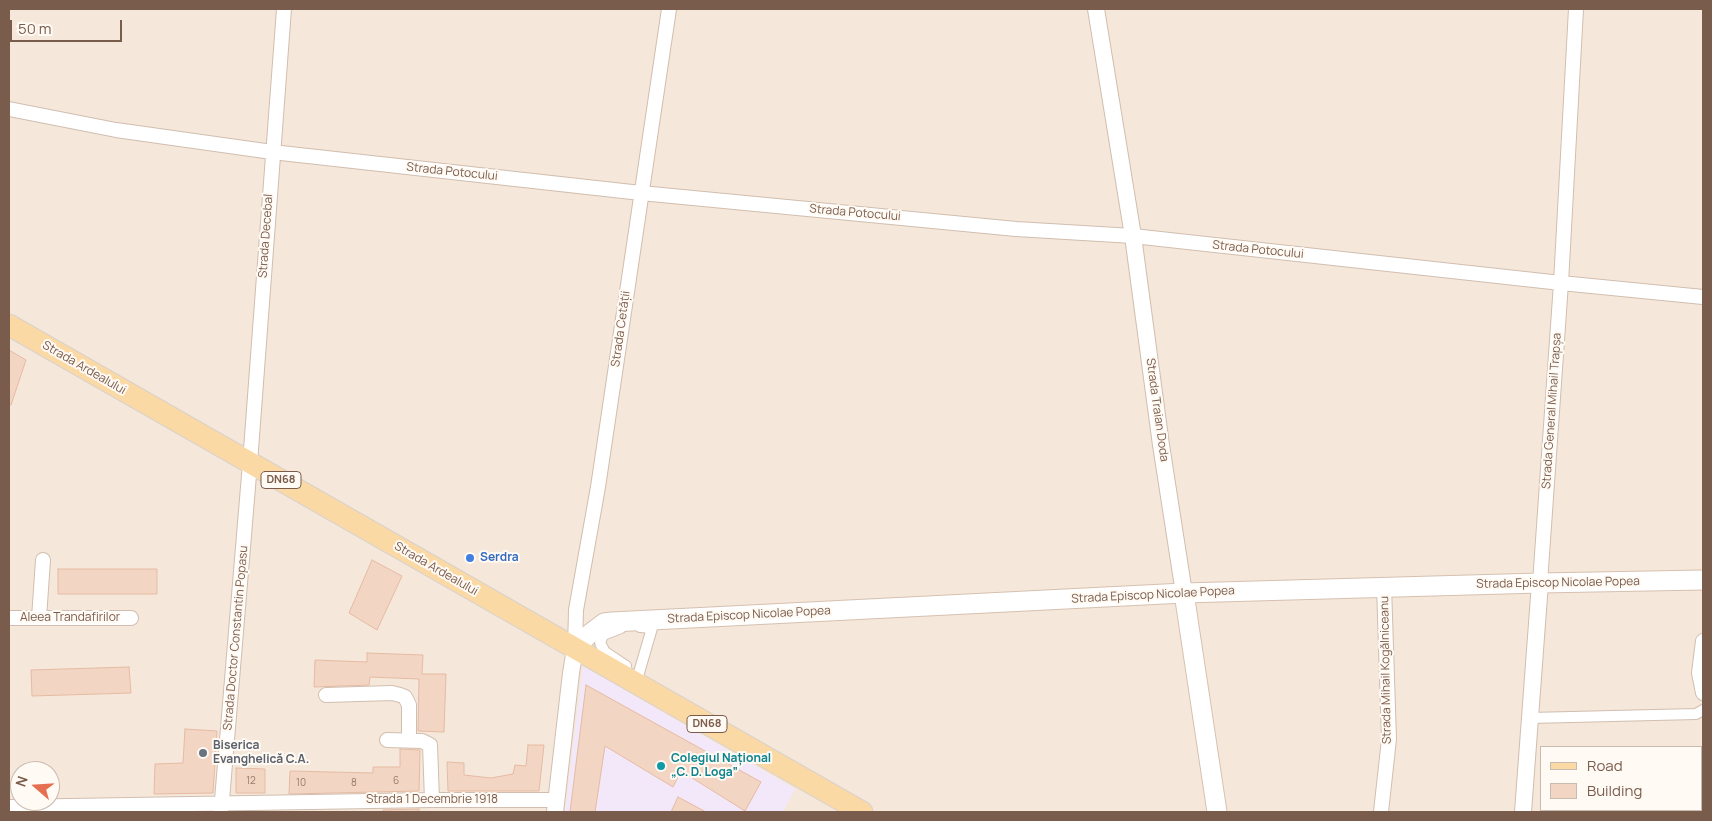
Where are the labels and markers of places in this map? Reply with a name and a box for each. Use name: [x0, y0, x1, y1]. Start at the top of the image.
place label: Serdra: [480, 551, 519, 565]
marker: Serdra: [464, 552, 476, 564]
place label: Biserica Evanghelică C.A.: [213, 739, 309, 767]
marker: Biserica Evanghelică C.A.: [197, 747, 209, 759]
place label: Colegiul Național „C. D. Loga”: [671, 752, 771, 780]
marker: Colegiul Național „C. D. Loga”: [655, 760, 667, 772]

